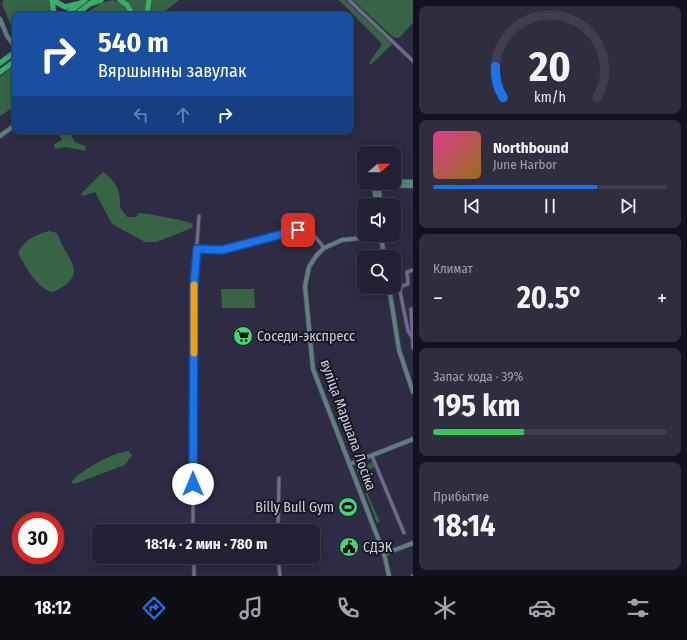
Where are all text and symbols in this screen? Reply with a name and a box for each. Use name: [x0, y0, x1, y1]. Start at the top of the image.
text: 540 m: [98, 26, 169, 59]
icon: right: [32, 28, 84, 80]
text: 20: [528, 42, 571, 92]
text: Вяршынны завулак: [98, 60, 246, 82]
text: km/h: [534, 89, 566, 106]
icon: left: [130, 104, 152, 126]
icon: ahead: [172, 104, 194, 126]
icon: right: [214, 104, 236, 126]
text: Northbound: [493, 139, 569, 157]
north arrow: [357, 146, 401, 190]
map controls: [357, 146, 401, 294]
text: June Harbor: [493, 157, 557, 172]
icon: previous: [461, 195, 483, 217]
icon: pause: [539, 195, 561, 217]
icon: next: [617, 195, 639, 217]
button: sound: [357, 198, 401, 242]
pin: [281, 213, 315, 247]
icon: arrive: [287, 219, 309, 241]
button: search: [357, 250, 401, 294]
text: Климат: [433, 261, 473, 276]
text: 20.5°: [517, 280, 583, 316]
text: −: [433, 285, 443, 312]
text: +: [657, 285, 667, 312]
supermarket icon: Соседи-экспресс: [232, 325, 254, 347]
place label: Соседи-экспресс: [257, 328, 355, 345]
street label: вуліца Маршала Лосіка: [316, 357, 380, 493]
text: Запас хода · 39%: [433, 369, 523, 384]
text: 195 km: [433, 388, 520, 424]
position arrow: [172, 463, 214, 505]
text: Прибытие: [433, 489, 489, 504]
sports icon: Billy Bull Gym: [337, 496, 359, 518]
place label: Billy Bull Gym: [255, 499, 334, 516]
text: 18:14: [433, 508, 496, 544]
speed limit sign: 30: [12, 512, 64, 564]
text: 18:14 · 2 мин · 780 m: [145, 535, 267, 553]
public building icon: СДЭК: [338, 536, 360, 558]
place label: СДЭК: [363, 539, 393, 556]
icon: directions: [140, 594, 168, 622]
icon: music: [237, 594, 265, 622]
icon: phone: [334, 594, 362, 622]
icon: climate: [431, 594, 459, 622]
icon: car: [528, 594, 556, 622]
icon: filters: [624, 594, 652, 622]
text: 18:12: [34, 597, 71, 619]

